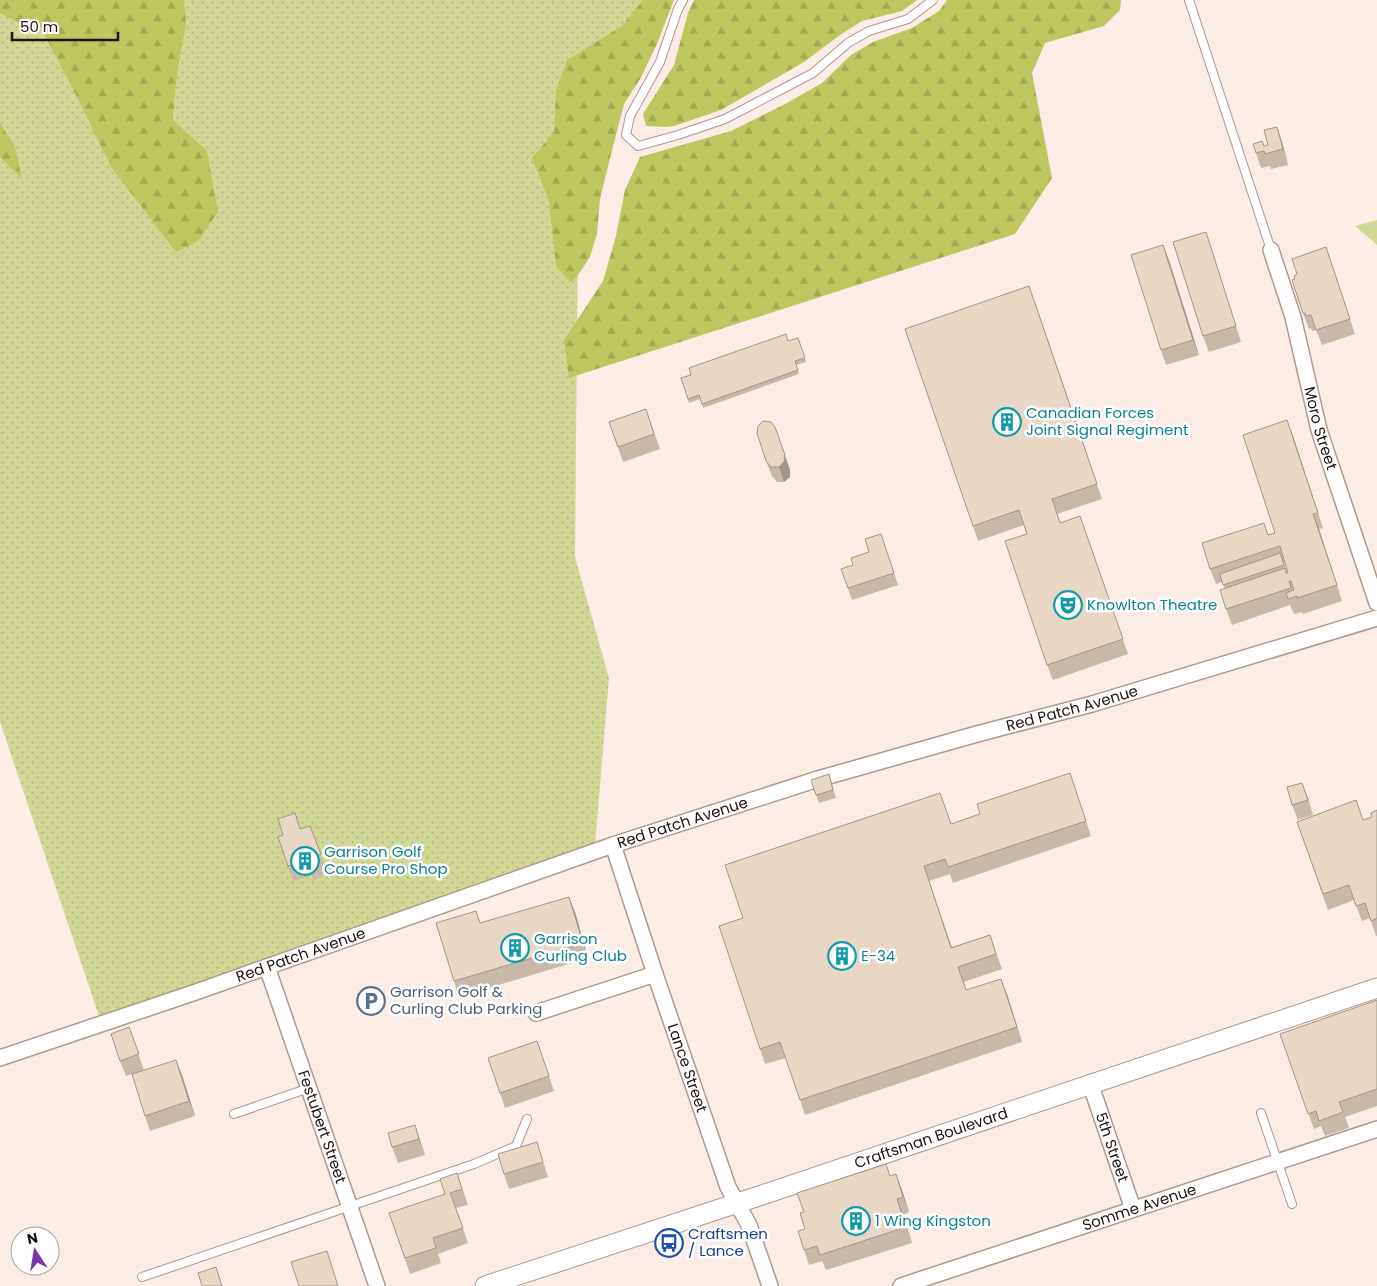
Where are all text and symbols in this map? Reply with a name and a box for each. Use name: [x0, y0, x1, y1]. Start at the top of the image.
scale bar: [12, 10, 119, 42]
text: 50 m: [20, 16, 58, 37]
street label: Moro Street: [1299, 384, 1343, 472]
place label: Canadian Forces Joint Signal Regiment: [1026, 402, 1188, 440]
building icon: Canadian Forces Joint Signal Regiment: [992, 407, 1022, 437]
theatre icon: Knowlton Theatre: [1053, 590, 1083, 620]
place label: Knowlton Theatre: [1087, 594, 1217, 615]
street label: Red Patch Avenue: [1004, 680, 1140, 736]
street label: Red Patch Avenue: [614, 791, 750, 853]
place label: Garrison Golf Course Pro Shop: [324, 841, 448, 879]
building icon: Garrison Golf Course Pro Shop: [290, 846, 320, 876]
street label: Red Patch Avenue: [233, 922, 368, 987]
place label: Garrison Curling Club: [534, 928, 627, 966]
building icon: Garrison Curling Club: [500, 933, 530, 963]
building icon: E-34: [827, 941, 857, 971]
place label: E-34: [861, 945, 895, 966]
place label: Garrison Golf & Curling Club Parking: [390, 981, 543, 1019]
parking icon: Garrison Golf & Curling Club Parking: [356, 986, 386, 1016]
street label: Lance Street: [663, 1021, 713, 1115]
street label: Festubert Street: [293, 1067, 352, 1186]
street label: Craftsman Boulevard: [852, 1102, 1010, 1173]
street label: 5th Street: [1091, 1109, 1134, 1185]
street label: Somme Avenue: [1079, 1178, 1199, 1236]
building icon: 1 Wing Kingston: [841, 1206, 871, 1236]
place label: 1 Wing Kingston: [875, 1210, 991, 1231]
place label: Craftsmen / Lance: [688, 1223, 768, 1261]
north arrow: [10, 1226, 60, 1276]
text: N: [25, 1227, 40, 1249]
bus stop icon: Craftsmen / Lance: [654, 1228, 684, 1258]

